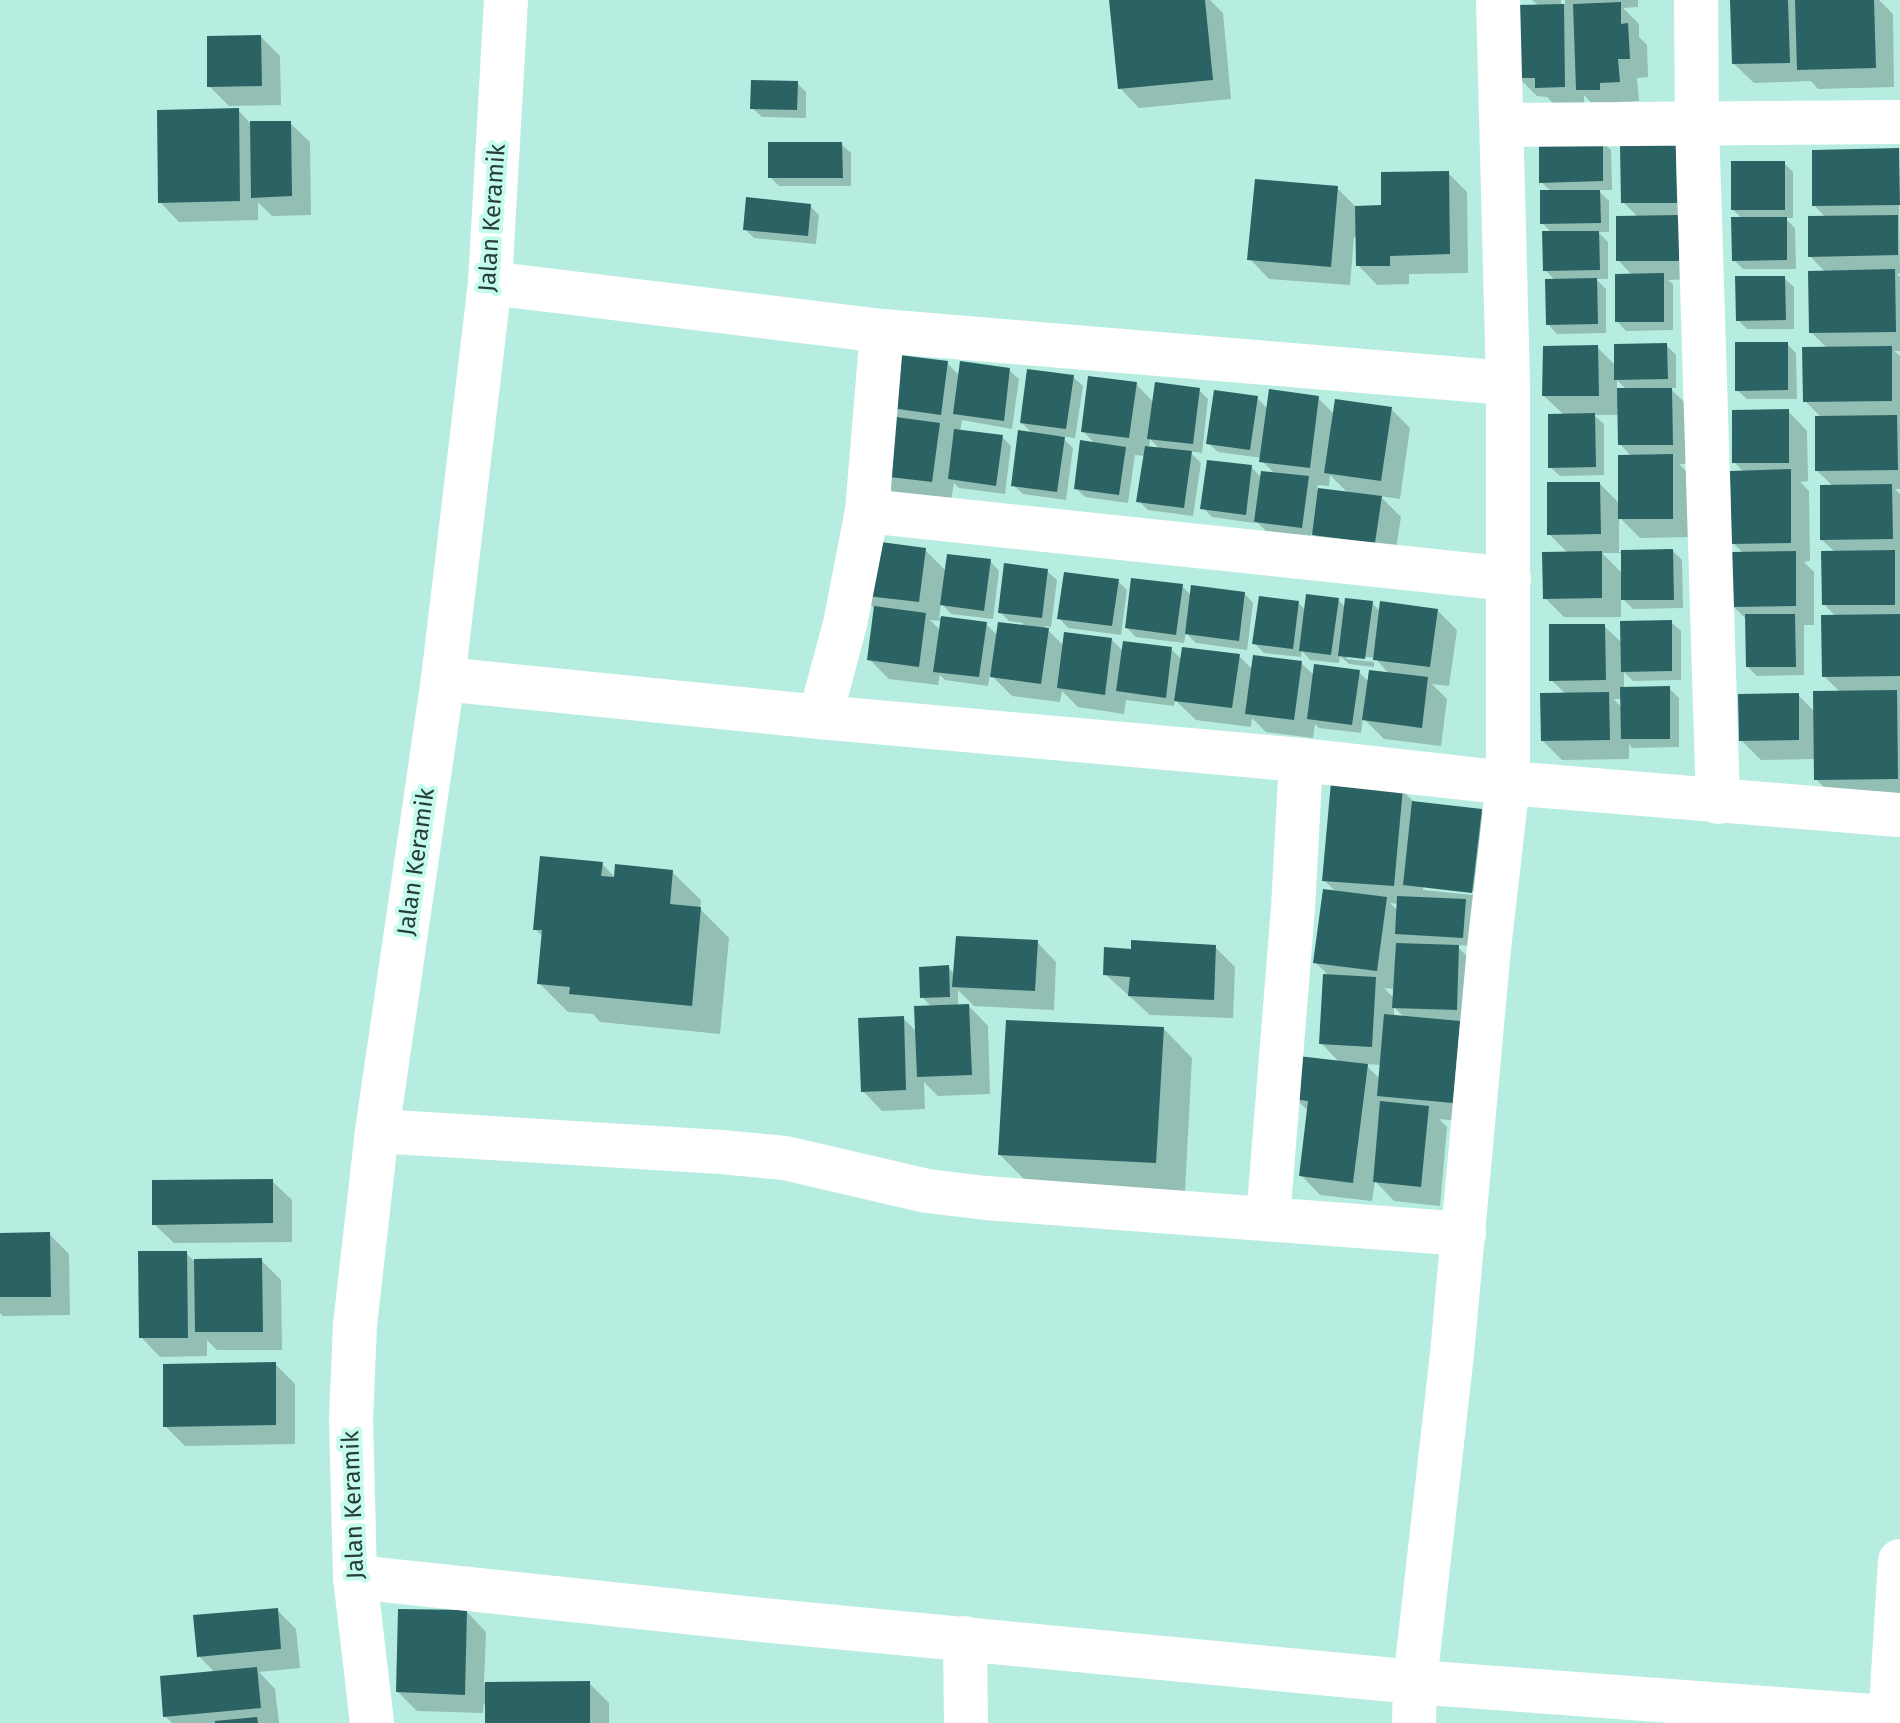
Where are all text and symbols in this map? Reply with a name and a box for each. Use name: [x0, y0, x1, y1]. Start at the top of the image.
street label: Jalan Keramik: [473, 143, 513, 293]
street label: Jalan Keramik: [392, 786, 442, 938]
street label: Jalan Keramik: [337, 1430, 371, 1580]

